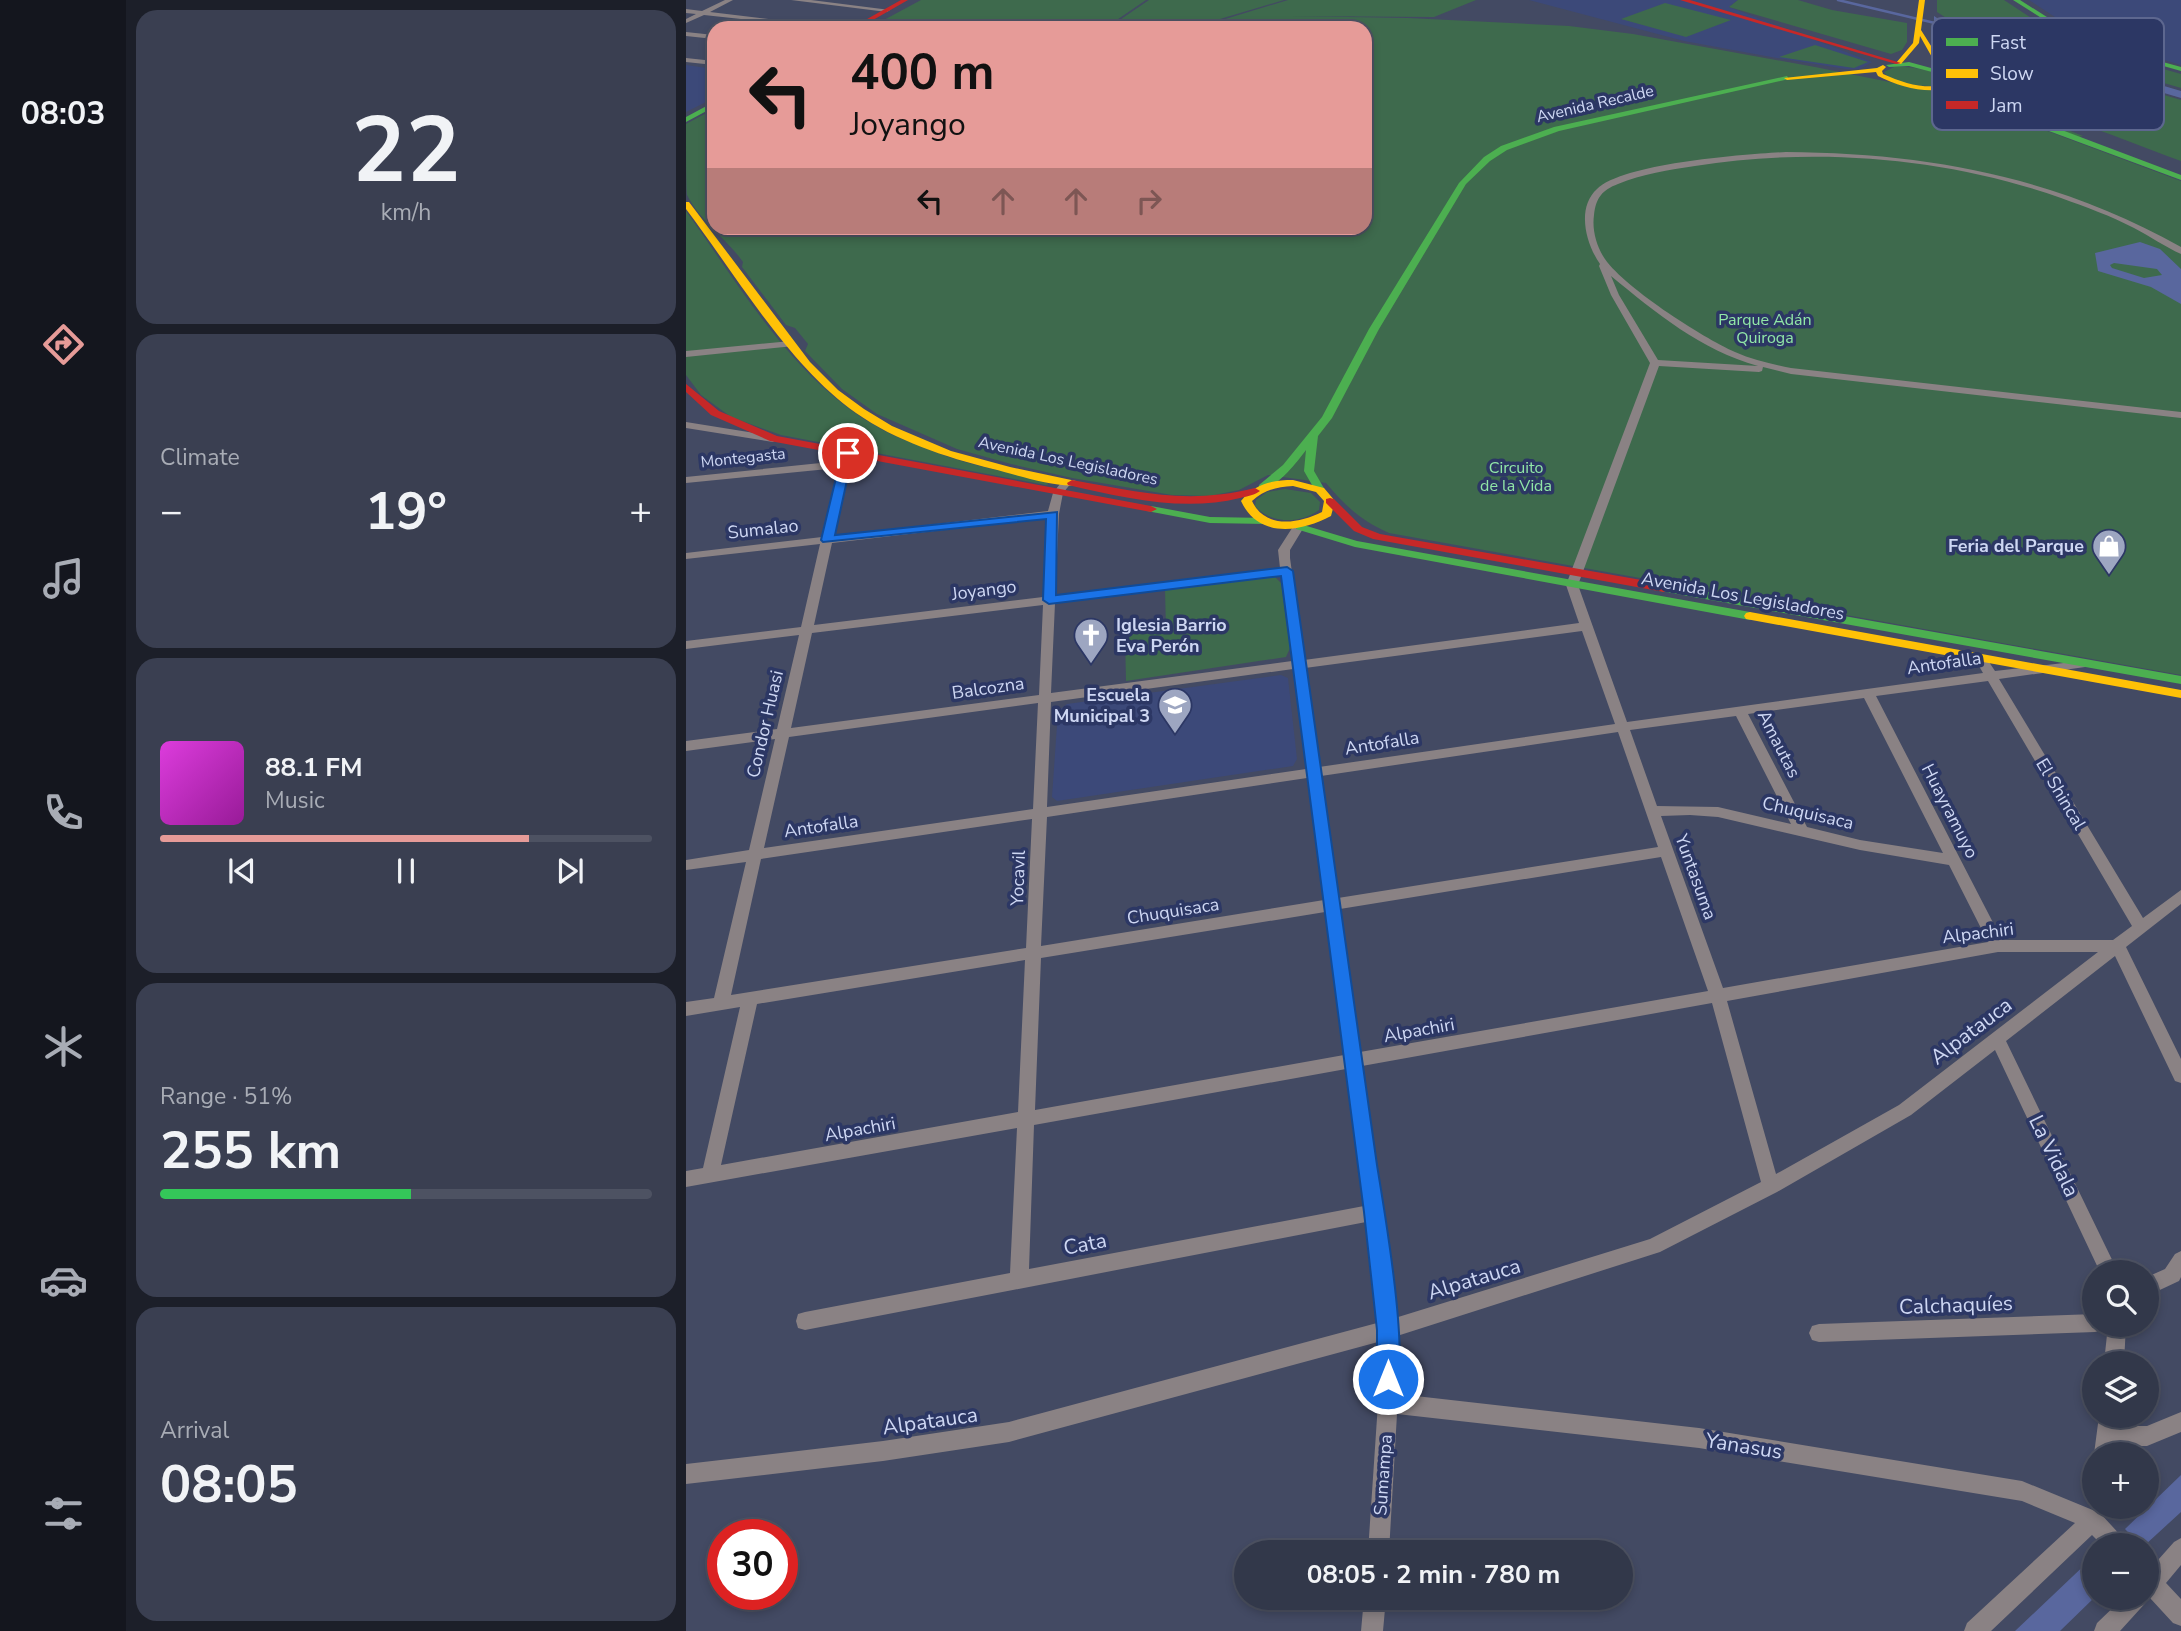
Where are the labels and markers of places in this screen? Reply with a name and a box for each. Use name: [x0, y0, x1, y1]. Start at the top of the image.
pin: [818, 423, 878, 483]
shop icon: Feria del Parque: [2090, 527, 2128, 576]
place label: Feria del Parque: [1948, 534, 2084, 558]
place label: Iglesia Barrio Eva Perón: [1116, 613, 1227, 658]
church icon: Iglesia Barrio Eva Perón: [1072, 616, 1110, 665]
place label: Escuela Municipal 3: [1054, 683, 1150, 728]
school or university icon: Escuela Municipal 3: [1156, 686, 1194, 735]

